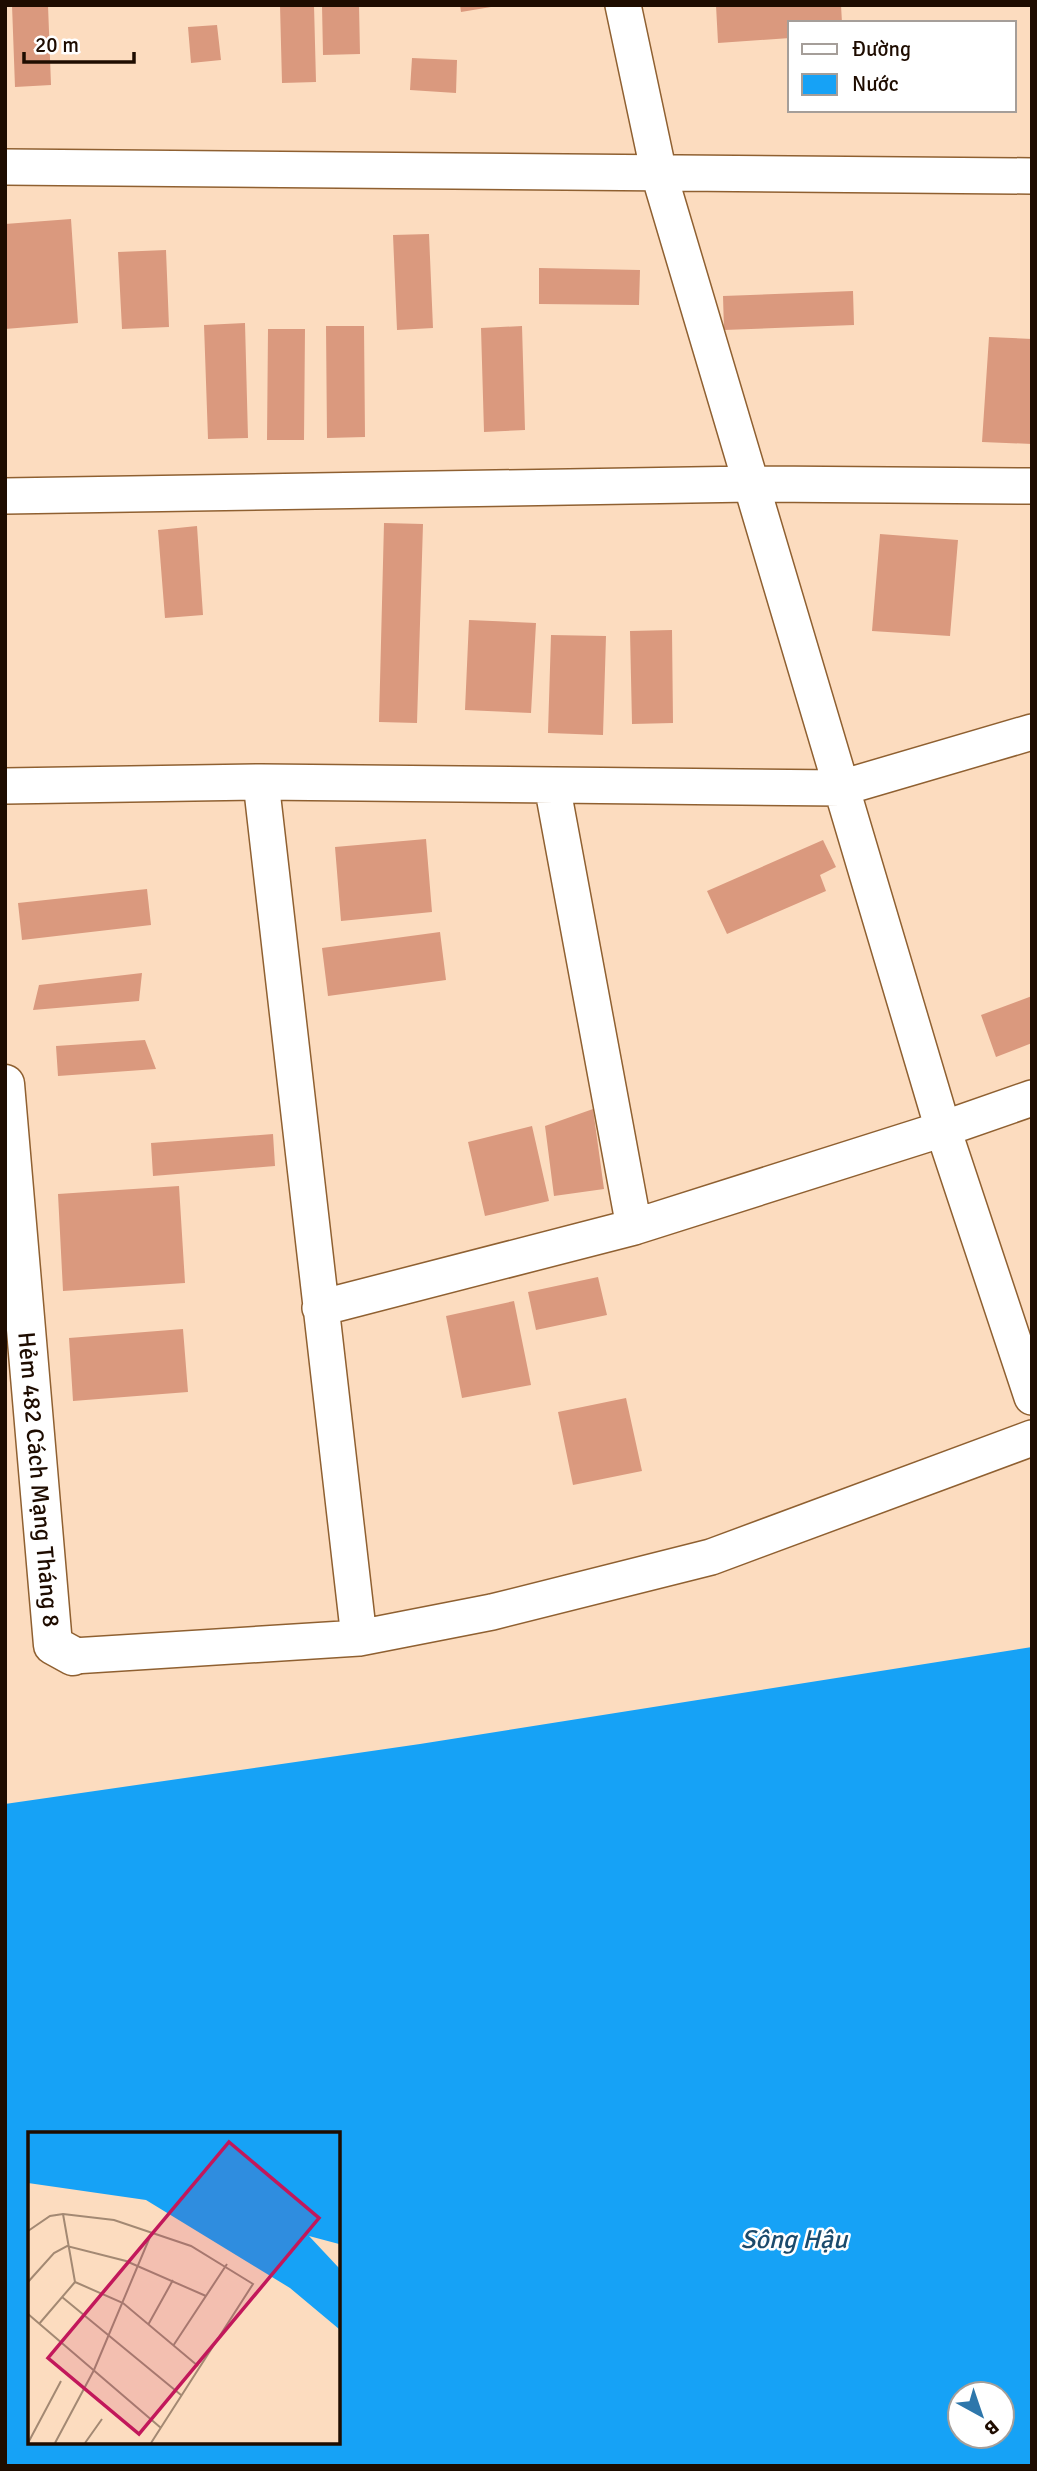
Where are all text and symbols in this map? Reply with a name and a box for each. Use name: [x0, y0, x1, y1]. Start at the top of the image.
scale bar: [24, 21, 135, 65]
legend: [788, 21, 1016, 112]
text: 20 m: [35, 32, 79, 58]
text: Đường: [852, 36, 911, 62]
text: Nước: [852, 71, 899, 97]
street label: Hẻm 482 Cách Mạng Tháng 8: [11, 1330, 66, 1629]
inset map: [28, 2132, 340, 2443]
water label: Sông Hậu: [741, 2224, 849, 2256]
north arrow: [946, 2380, 1016, 2450]
text: B: [979, 2414, 1003, 2440]

